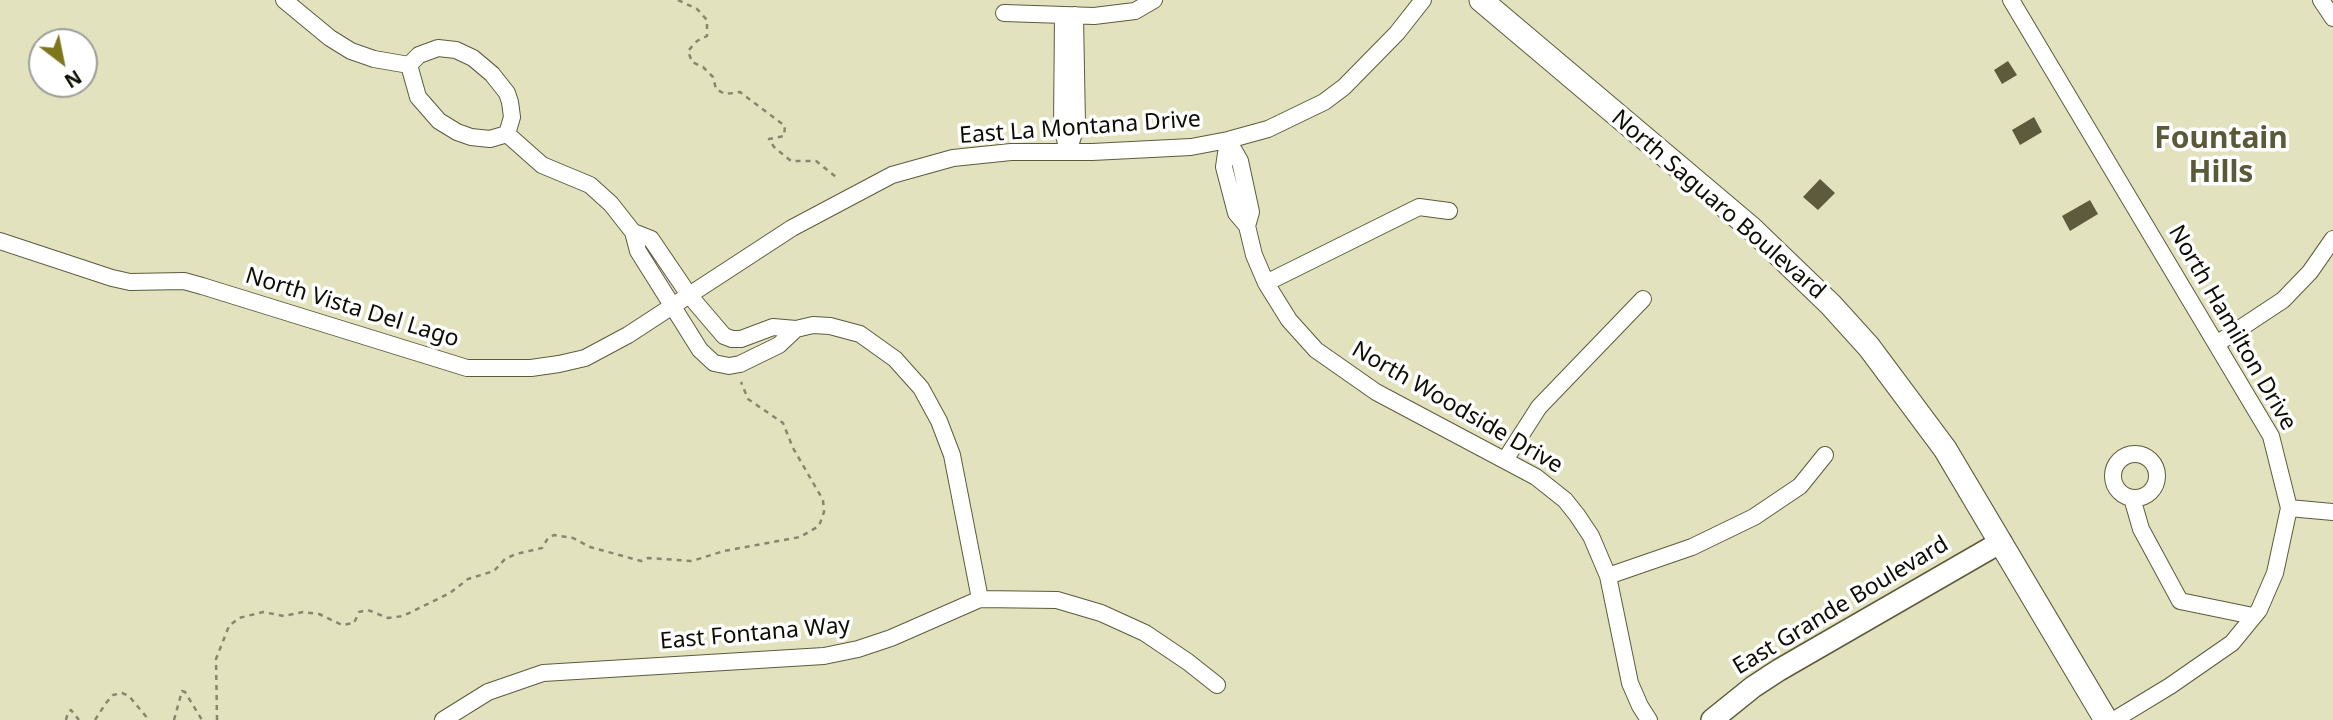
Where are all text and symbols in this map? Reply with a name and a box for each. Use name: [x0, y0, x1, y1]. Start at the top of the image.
north arrow: [28, 28, 98, 98]
text: N: [60, 64, 87, 94]
street label: North Saguaro Boulevard: [1605, 105, 1831, 305]
street label: East La Montana Drive: [958, 106, 1202, 150]
district label: Fountain Hills: [2154, 121, 2288, 192]
street label: North Hamilton Drive: [2162, 221, 2302, 435]
street label: North Vista Del Lago: [242, 262, 462, 354]
street label: North Woodside Drive: [1347, 336, 1567, 480]
street label: East Grande Boulevard: [1728, 531, 1954, 681]
street label: East Fontana Way: [659, 612, 851, 656]

